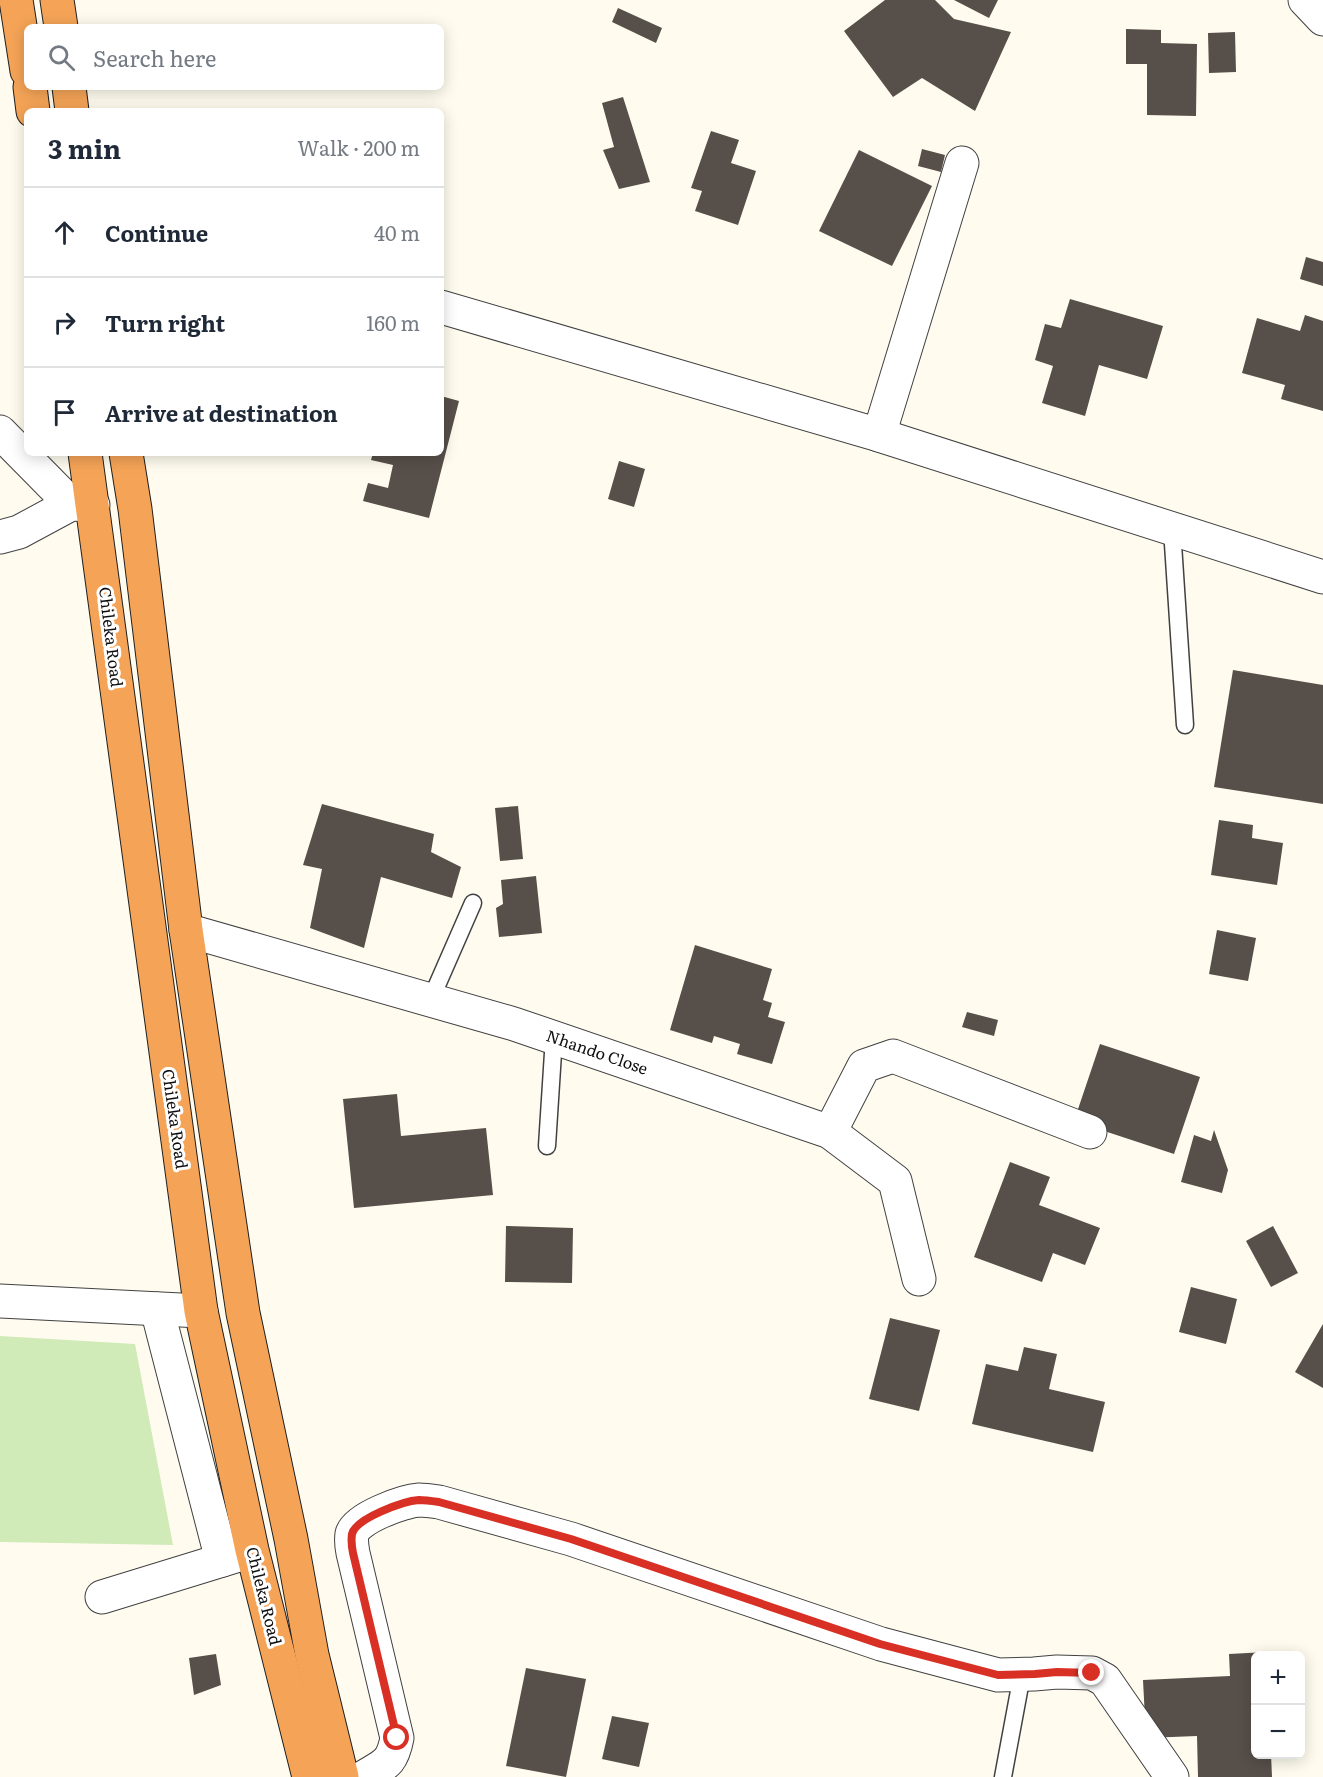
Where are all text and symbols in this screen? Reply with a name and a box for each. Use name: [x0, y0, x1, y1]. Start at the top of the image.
search box: [24, 24, 444, 90]
icon: search: [45, 41, 78, 74]
text: Search here: [93, 41, 216, 74]
text: 3 min: [48, 128, 121, 167]
text: Walk · 200 m: [297, 132, 420, 162]
icon: ahead: [48, 216, 81, 249]
text: Continue: [105, 216, 208, 249]
text: 40 m: [374, 217, 420, 247]
icon: right: [48, 306, 81, 339]
text: Turn right: [105, 306, 225, 339]
text: 160 m: [366, 307, 420, 337]
icon: arrive: [48, 396, 81, 429]
text: Arrive at destination: [105, 396, 338, 429]
street label: Chileka Road: [94, 585, 130, 688]
street label: Nhando Close: [543, 1022, 651, 1080]
street label: Chileka Road: [157, 1067, 195, 1171]
street label: Chileka Road: [241, 1544, 289, 1648]
map controls: [1251, 1651, 1305, 1759]
button: +: [1251, 1651, 1305, 1705]
route end: [1078, 1659, 1104, 1685]
button: −: [1251, 1705, 1305, 1759]
route start: [383, 1724, 409, 1750]

